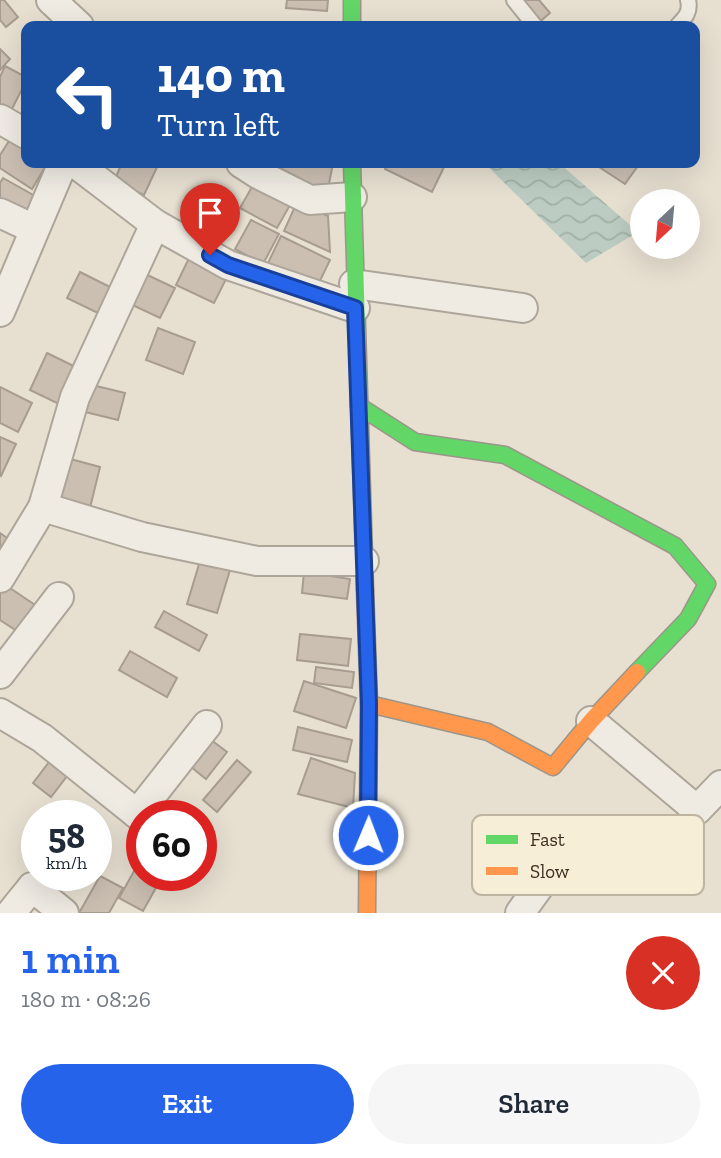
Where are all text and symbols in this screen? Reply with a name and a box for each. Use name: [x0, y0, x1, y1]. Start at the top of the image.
text: 140 m: [157, 46, 285, 105]
icon: left: [42, 49, 133, 140]
text: Turn left: [157, 106, 279, 144]
pin: [180, 183, 240, 255]
north arrow: [630, 189, 700, 259]
map controls: [630, 189, 700, 259]
icon: arrive: [191, 194, 229, 232]
position arrow: [331, 798, 405, 872]
speed limit sign: 60: [126, 800, 217, 891]
text: 58: [48, 815, 85, 857]
legend: [472, 815, 704, 895]
text: Fast: [530, 828, 565, 851]
text: km/h: [46, 852, 87, 874]
text: Slow: [530, 860, 570, 883]
text: 1 min: [21, 933, 120, 984]
button: close: [626, 936, 700, 1010]
text: 180 m · 08:26: [21, 985, 151, 1013]
button: Exit: [21, 1064, 354, 1144]
button: Share: [368, 1064, 700, 1144]

